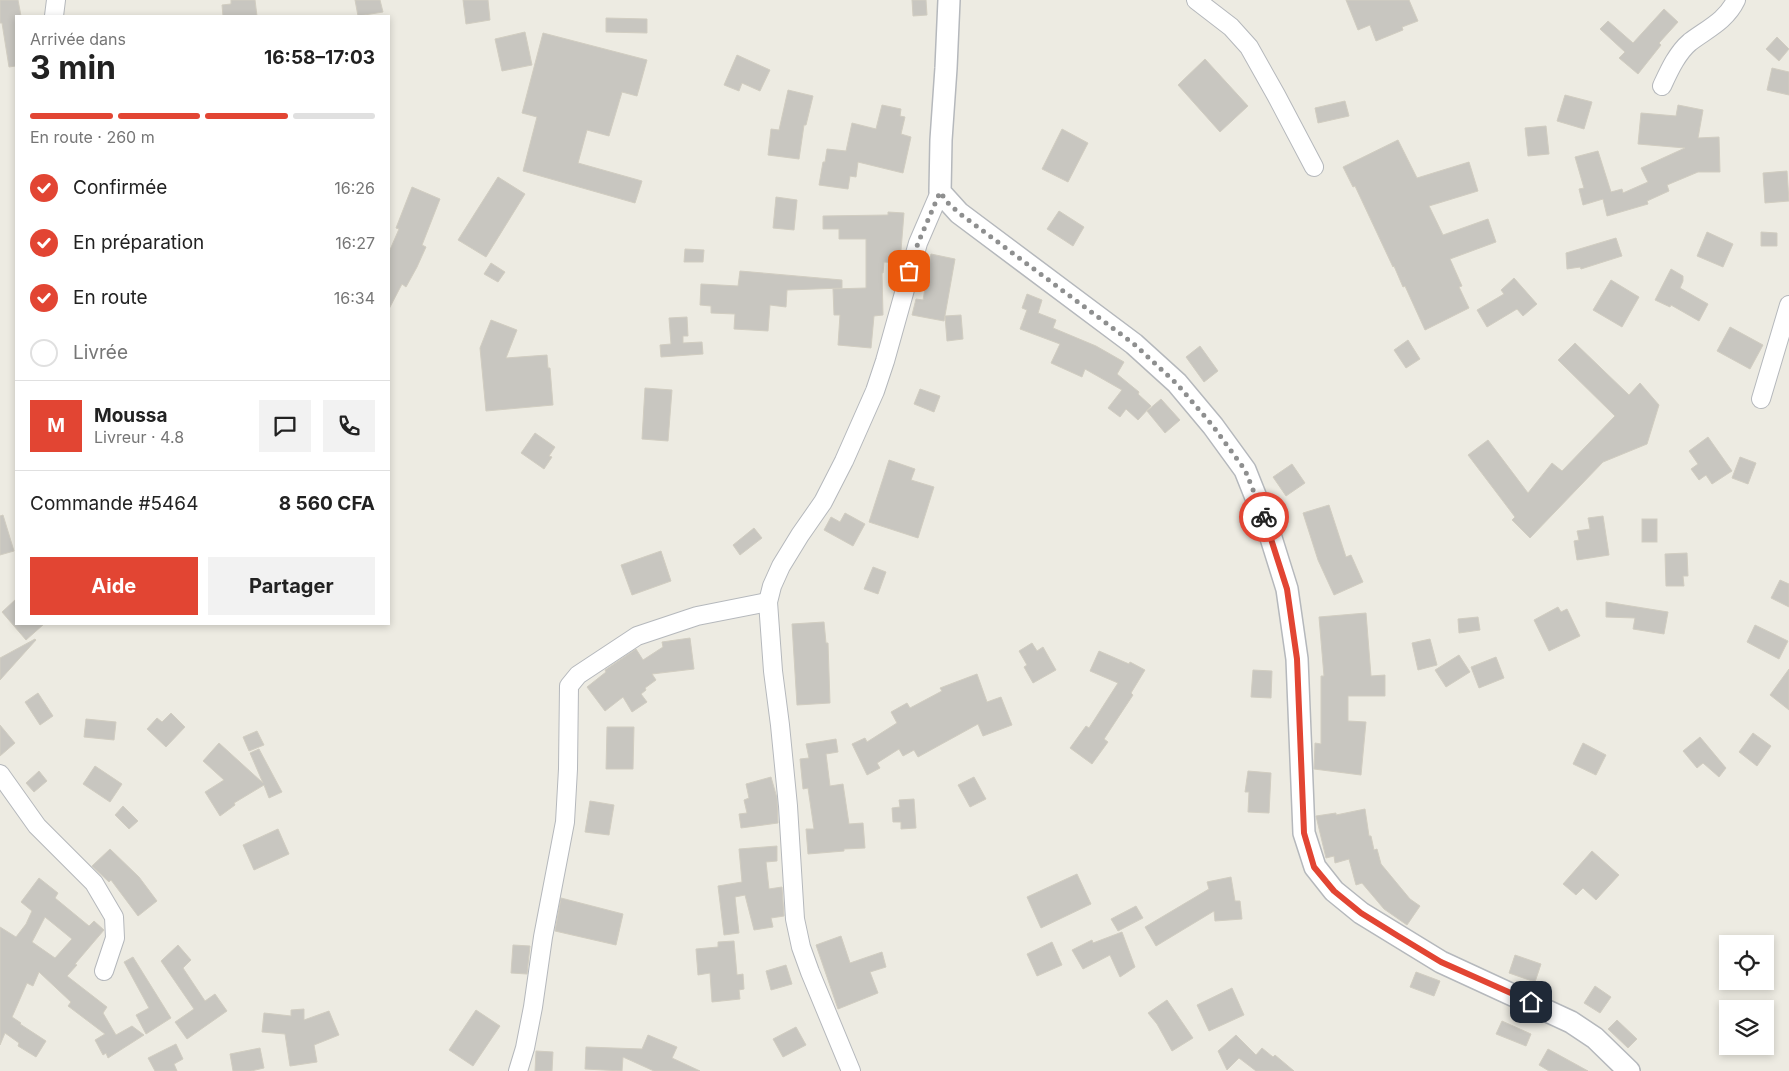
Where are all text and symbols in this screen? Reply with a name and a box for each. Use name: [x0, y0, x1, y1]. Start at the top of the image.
text: Arrivée dans: [30, 29, 126, 49]
text: 16:58–17:03: [264, 46, 375, 69]
text: 3 min: [30, 48, 116, 87]
text: En route · 260 m: [30, 127, 155, 147]
icon: check: [30, 174, 58, 202]
text: Confirmée: [73, 176, 167, 199]
text: 16:26: [334, 178, 375, 198]
icon: check: [30, 229, 58, 257]
text: En préparation: [73, 231, 204, 254]
text: 16:27: [335, 233, 375, 253]
pin: [888, 250, 930, 292]
icon: bag: [895, 257, 923, 285]
icon: check: [30, 284, 58, 312]
text: En route: [73, 286, 148, 309]
text: 16:34: [334, 288, 375, 308]
text: Livrée: [73, 341, 128, 364]
button: chat: [259, 400, 311, 452]
button: phone: [323, 400, 375, 452]
text: Moussa: [94, 404, 168, 427]
text: M: [47, 414, 65, 437]
text: Livreur · 4.8: [94, 427, 184, 447]
text: Commande #5464: [30, 492, 198, 515]
text: 8 560 CFA: [279, 492, 375, 515]
courier: [1239, 492, 1289, 542]
icon: bike: [1250, 503, 1278, 531]
button: Aide: [30, 557, 198, 615]
button: Partager: [208, 557, 375, 615]
map controls: [1719, 935, 1774, 1055]
button: locate: [1719, 935, 1774, 990]
pin: [1510, 981, 1552, 1023]
icon: home: [1517, 988, 1545, 1016]
button: layers: [1719, 1000, 1774, 1055]

